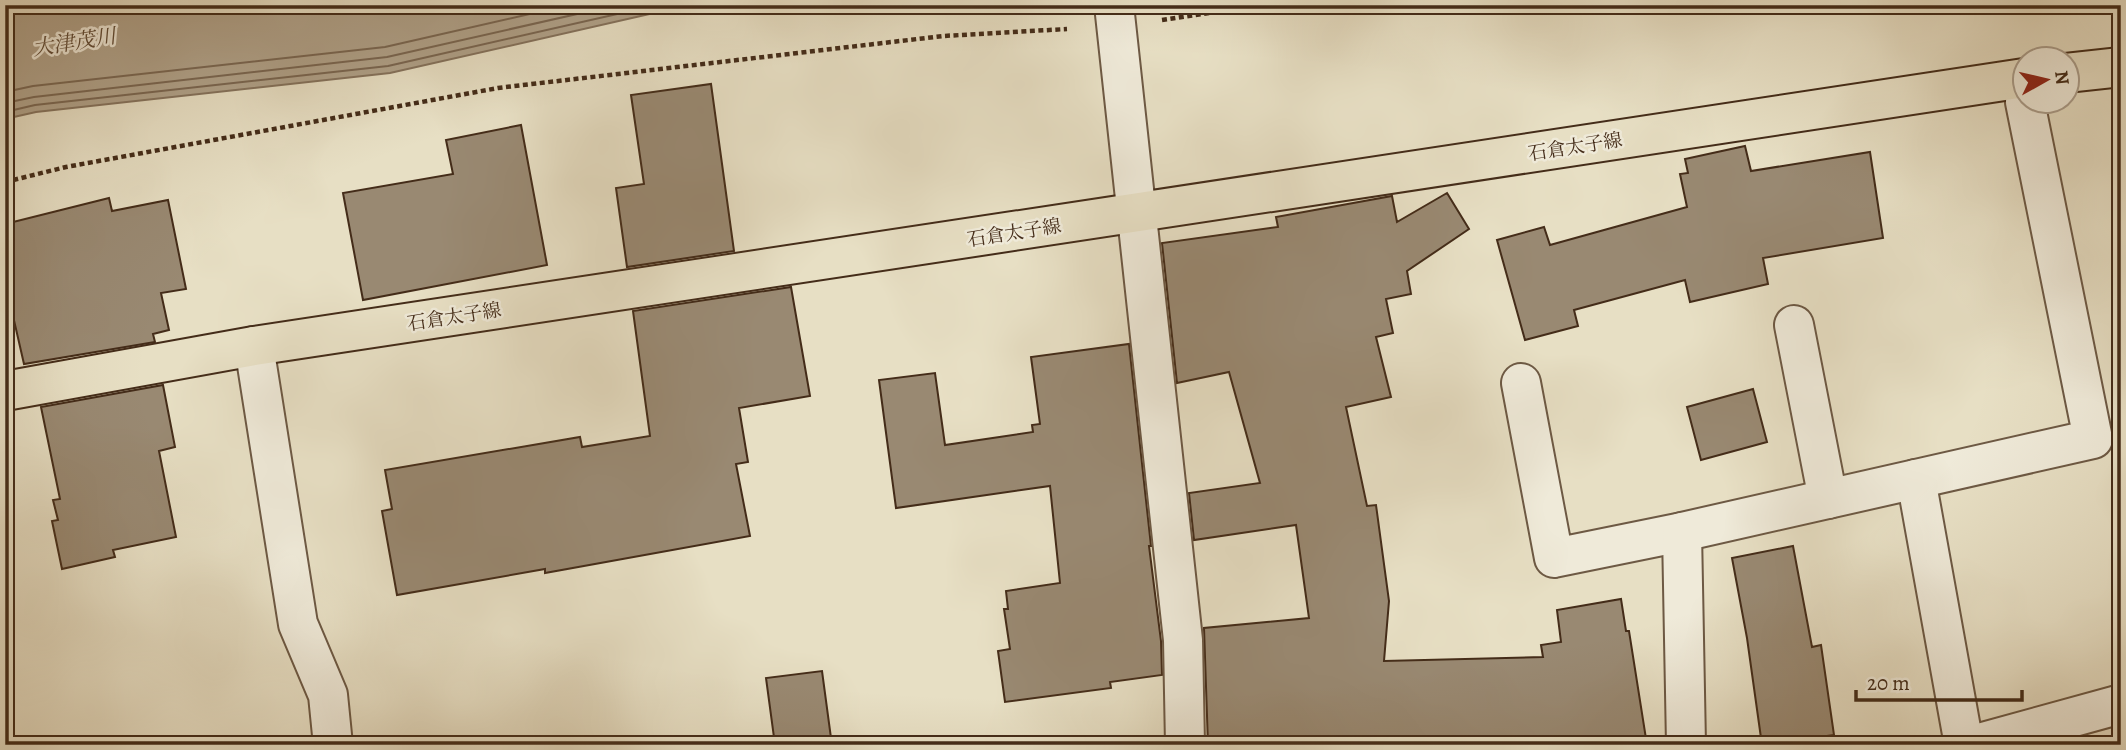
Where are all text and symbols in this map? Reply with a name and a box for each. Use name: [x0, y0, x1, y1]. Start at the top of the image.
water label: 大津茂川: [30, 21, 120, 62]
north arrow: [2010, 46, 2080, 116]
text: N: [2048, 69, 2076, 87]
street label: 石倉太子線: [1526, 127, 1624, 167]
street label: 石倉太子線: [965, 213, 1063, 253]
street label: 石倉太子線: [405, 297, 503, 337]
scale bar: [1856, 659, 2023, 703]
text: 20 m: [1867, 669, 1910, 697]

